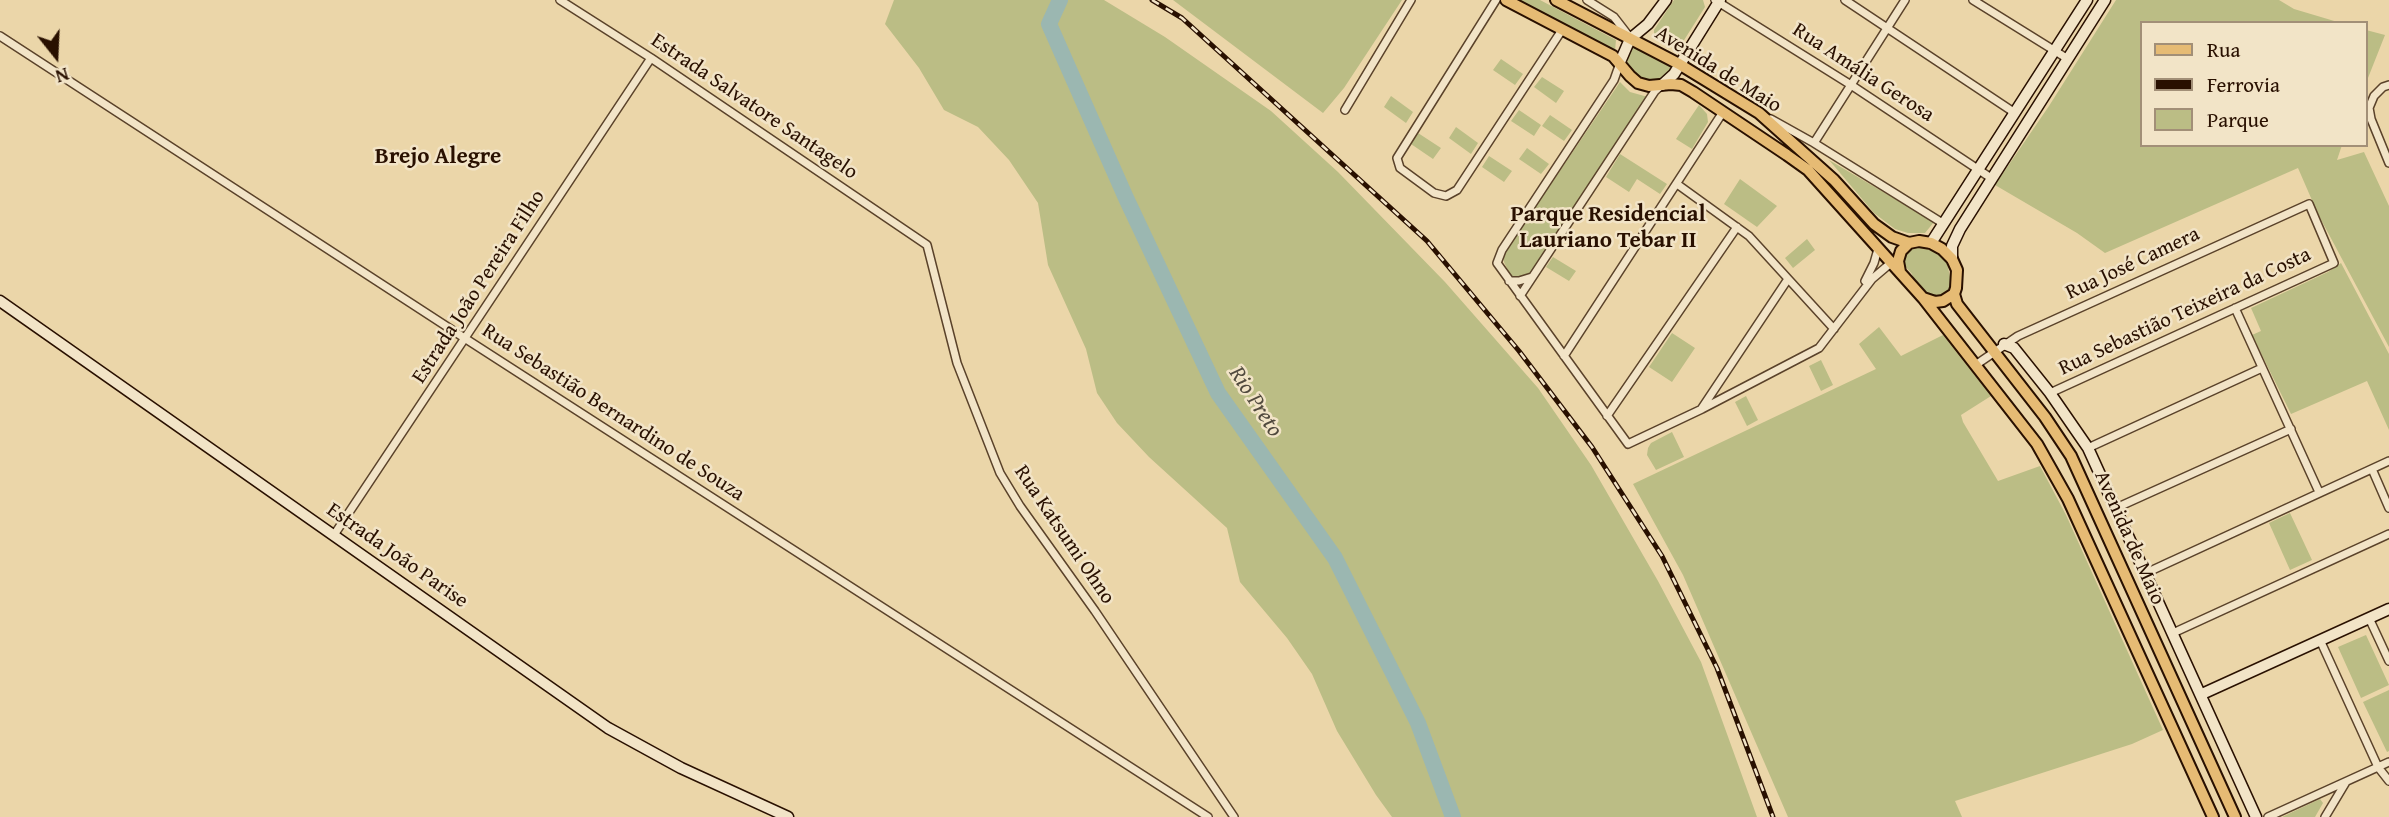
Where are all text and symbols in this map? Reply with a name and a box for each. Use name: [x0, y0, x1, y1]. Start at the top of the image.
street label: Rua Amália Gerosa: [1787, 18, 1939, 128]
north arrow: [21, 21, 91, 91]
street label: Avenida de Maio: [1650, 21, 1786, 119]
legend: [2140, 21, 2368, 147]
street label: Estrada Salvatore Santagelo: [646, 28, 862, 186]
text: Rua: [2207, 34, 2240, 65]
text: N: [52, 61, 73, 91]
text: Ferrovia: [2207, 69, 2280, 100]
text: Parque: [2207, 104, 2269, 135]
district label: Brejo Alegre: [375, 143, 501, 171]
street label: Estrada João Pereira Filho: [407, 185, 551, 389]
district label: Parque Residencial Lauriano Tebar II: [1510, 201, 1706, 255]
street label: Rua José Camera: [2062, 222, 2204, 306]
street label: Rua Sebastião Teixeira da Costa: [2055, 242, 2315, 382]
street label: Rua Sebastião Bernardino de Souza: [477, 319, 749, 507]
water label: Rio Preto: [1222, 362, 1288, 442]
street label: Rua Katsumi Ohno: [1008, 461, 1120, 609]
street label: Avenida de Maio: [2088, 467, 2170, 609]
street label: Estrada João Parise: [321, 498, 473, 614]

